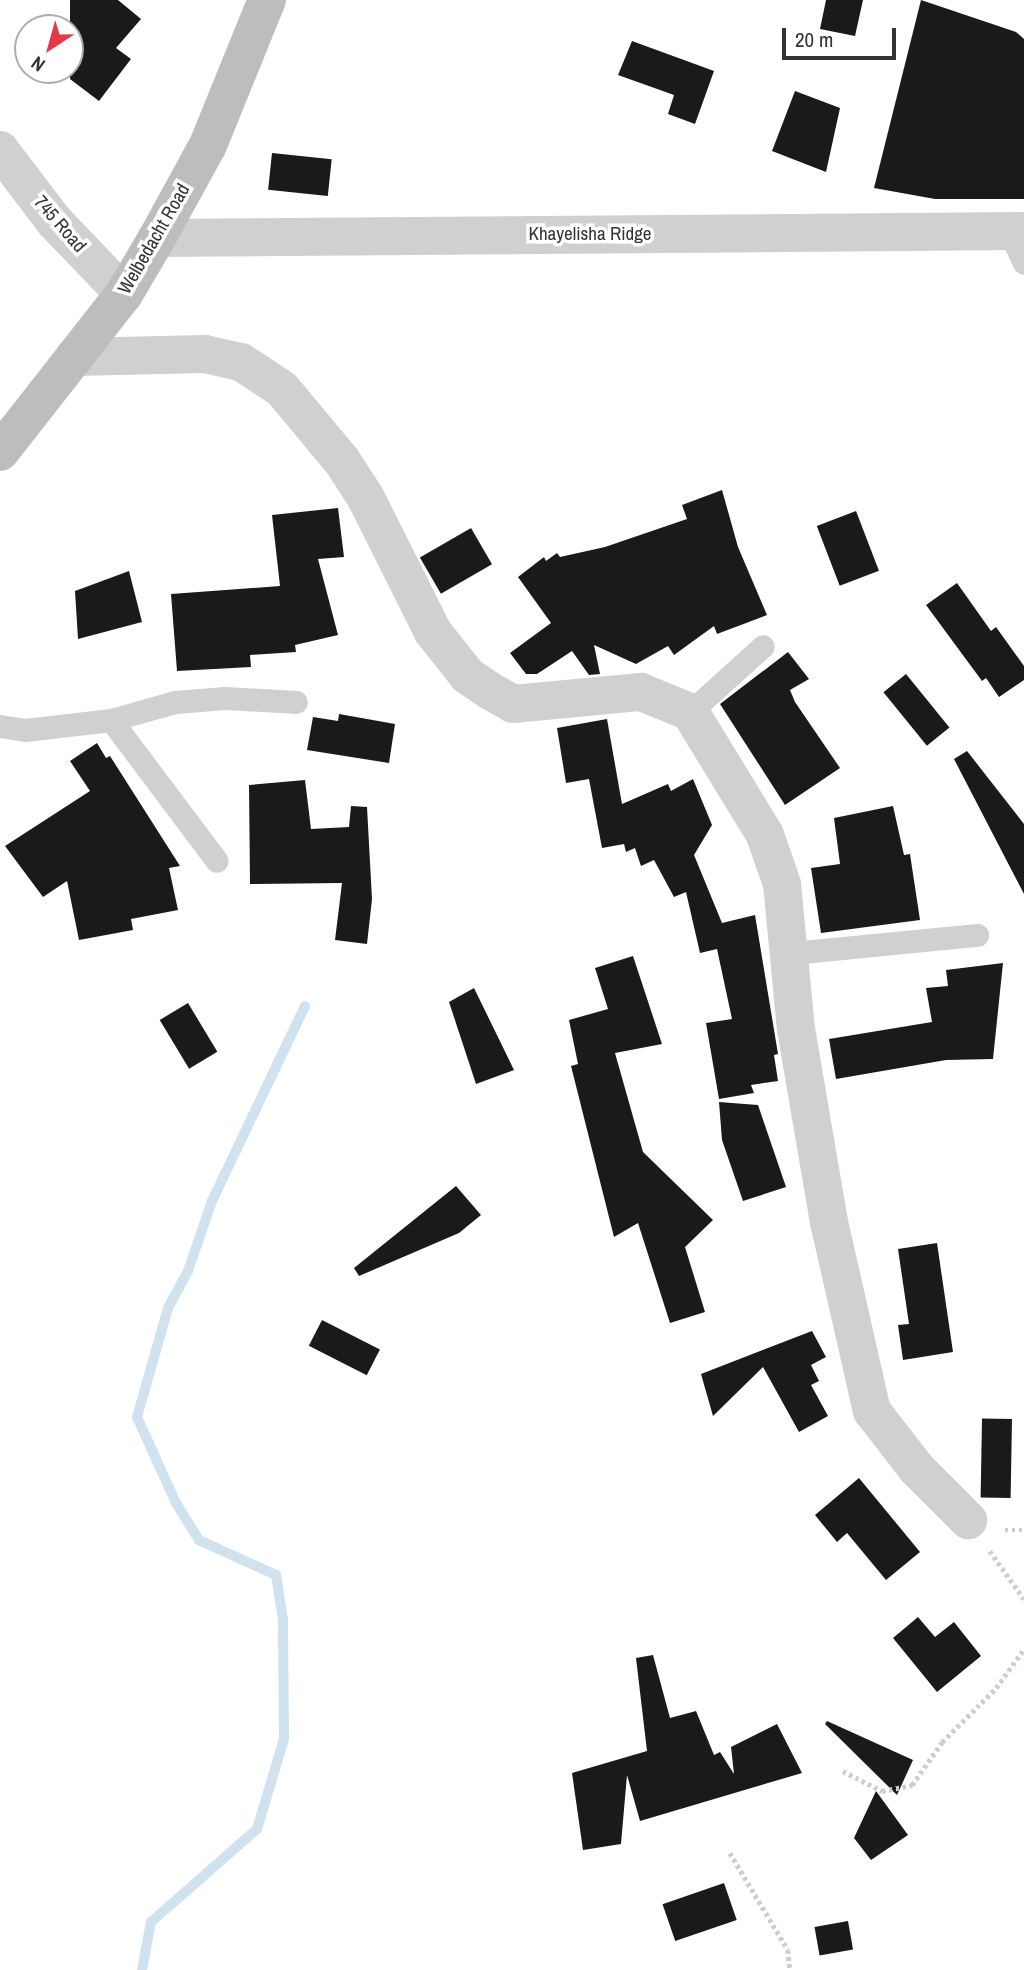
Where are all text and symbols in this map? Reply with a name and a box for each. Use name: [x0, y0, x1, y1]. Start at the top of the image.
north arrow: [14, 14, 84, 84]
scale bar: [786, 14, 900, 58]
text: 20 m: [795, 25, 833, 54]
text: N: [26, 51, 50, 78]
street label: Welbedacht Road: [113, 180, 195, 298]
street label: 745 Road: [29, 191, 91, 257]
street label: Khayelisha Ridge: [529, 223, 651, 245]

